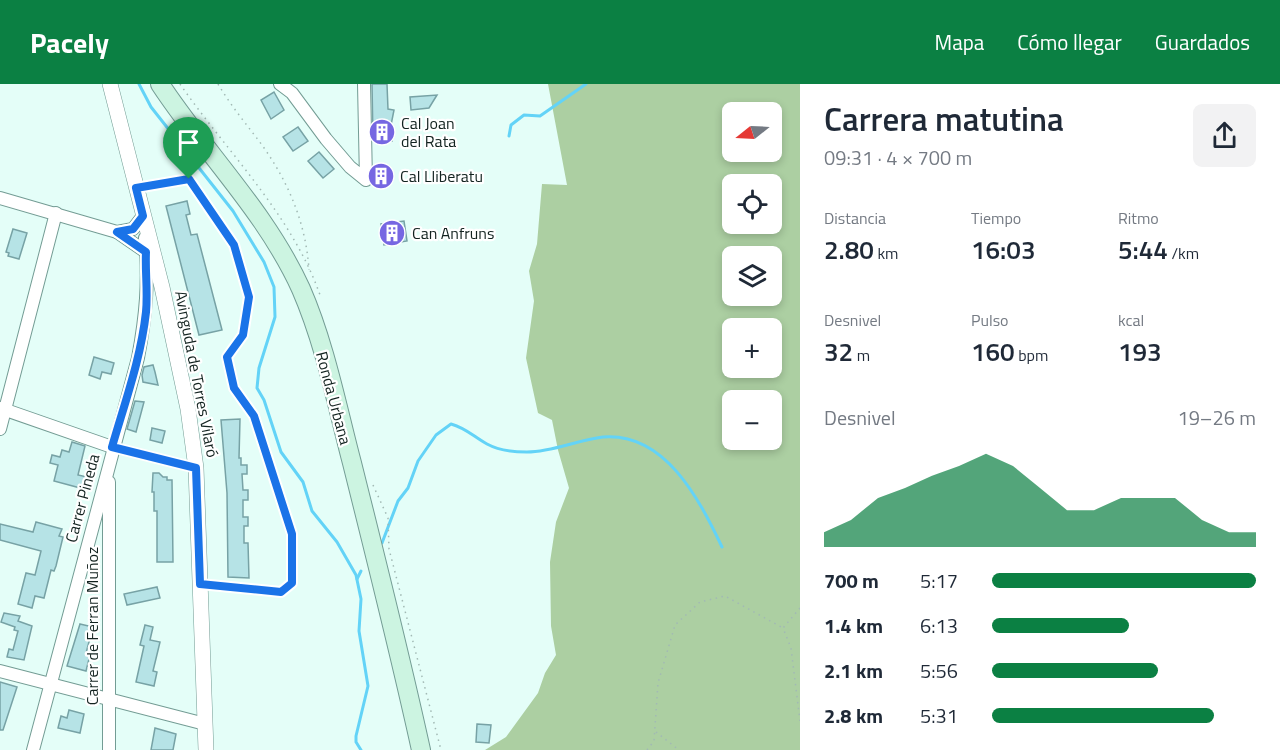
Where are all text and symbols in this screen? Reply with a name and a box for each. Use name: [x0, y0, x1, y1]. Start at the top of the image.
text: Pacely: [30, 21, 109, 64]
text: Mapa: [935, 26, 984, 58]
text: Cómo llegar: [1017, 26, 1122, 58]
text: Guardados: [1155, 26, 1250, 58]
text: Carrera matutina: [824, 94, 1064, 144]
north arrow: [722, 102, 782, 162]
map controls: [722, 102, 782, 450]
button: share: [1193, 104, 1256, 167]
place label: Cal Joan del Rata: [401, 111, 456, 153]
pin: [163, 117, 214, 179]
building icon: Cal Joan del Rata: [367, 117, 397, 147]
icon: arrive: [172, 126, 205, 159]
text: 09:31 · 4 × 700 m: [824, 142, 972, 173]
building icon: Cal Lliberatu: [366, 161, 396, 191]
place label: Cal Lliberatu: [400, 164, 483, 188]
button: locate: [722, 174, 782, 234]
text: Distancia: [824, 206, 886, 230]
text: Tiempo: [971, 206, 1021, 230]
text: Ritmo: [1118, 206, 1159, 230]
building icon: Can Anfruns: [377, 218, 407, 248]
place label: Can Anfruns: [412, 221, 494, 245]
text: 2.80: [824, 230, 874, 269]
text: 16:03: [971, 230, 1035, 269]
text: 5:44: [1118, 230, 1168, 269]
text: km: [874, 241, 898, 265]
text: /km: [1168, 241, 1199, 265]
button: layers: [722, 246, 782, 306]
street label: Avinguda de Torres Vilaró: [169, 288, 225, 460]
text: Desnivel: [824, 308, 881, 332]
text: Pulso: [971, 308, 1009, 332]
text: kcal: [1118, 308, 1144, 332]
button: +: [722, 318, 782, 378]
text: 32: [824, 332, 853, 371]
text: 160: [971, 332, 1015, 371]
text: 193: [1118, 332, 1162, 371]
text: m: [853, 343, 870, 367]
text: bpm: [1015, 343, 1048, 367]
street label: Ronda Urbana: [310, 349, 358, 447]
button: −: [722, 390, 782, 450]
text: Desnivel: [824, 402, 896, 433]
text: 19–26 m: [1177, 402, 1256, 433]
street label: Carrer Pineda: [59, 451, 105, 545]
street label: Carrer de Ferran Muñoz: [80, 547, 104, 705]
text: 700 m: [824, 565, 879, 596]
text: 5:17: [920, 565, 958, 596]
text: 1.4 km: [824, 610, 883, 641]
text: 6:13: [920, 610, 958, 641]
text: 2.1 km: [824, 655, 883, 686]
text: 5:56: [920, 655, 958, 686]
text: 2.8 km: [824, 700, 883, 731]
text: 5:31: [920, 700, 958, 731]

